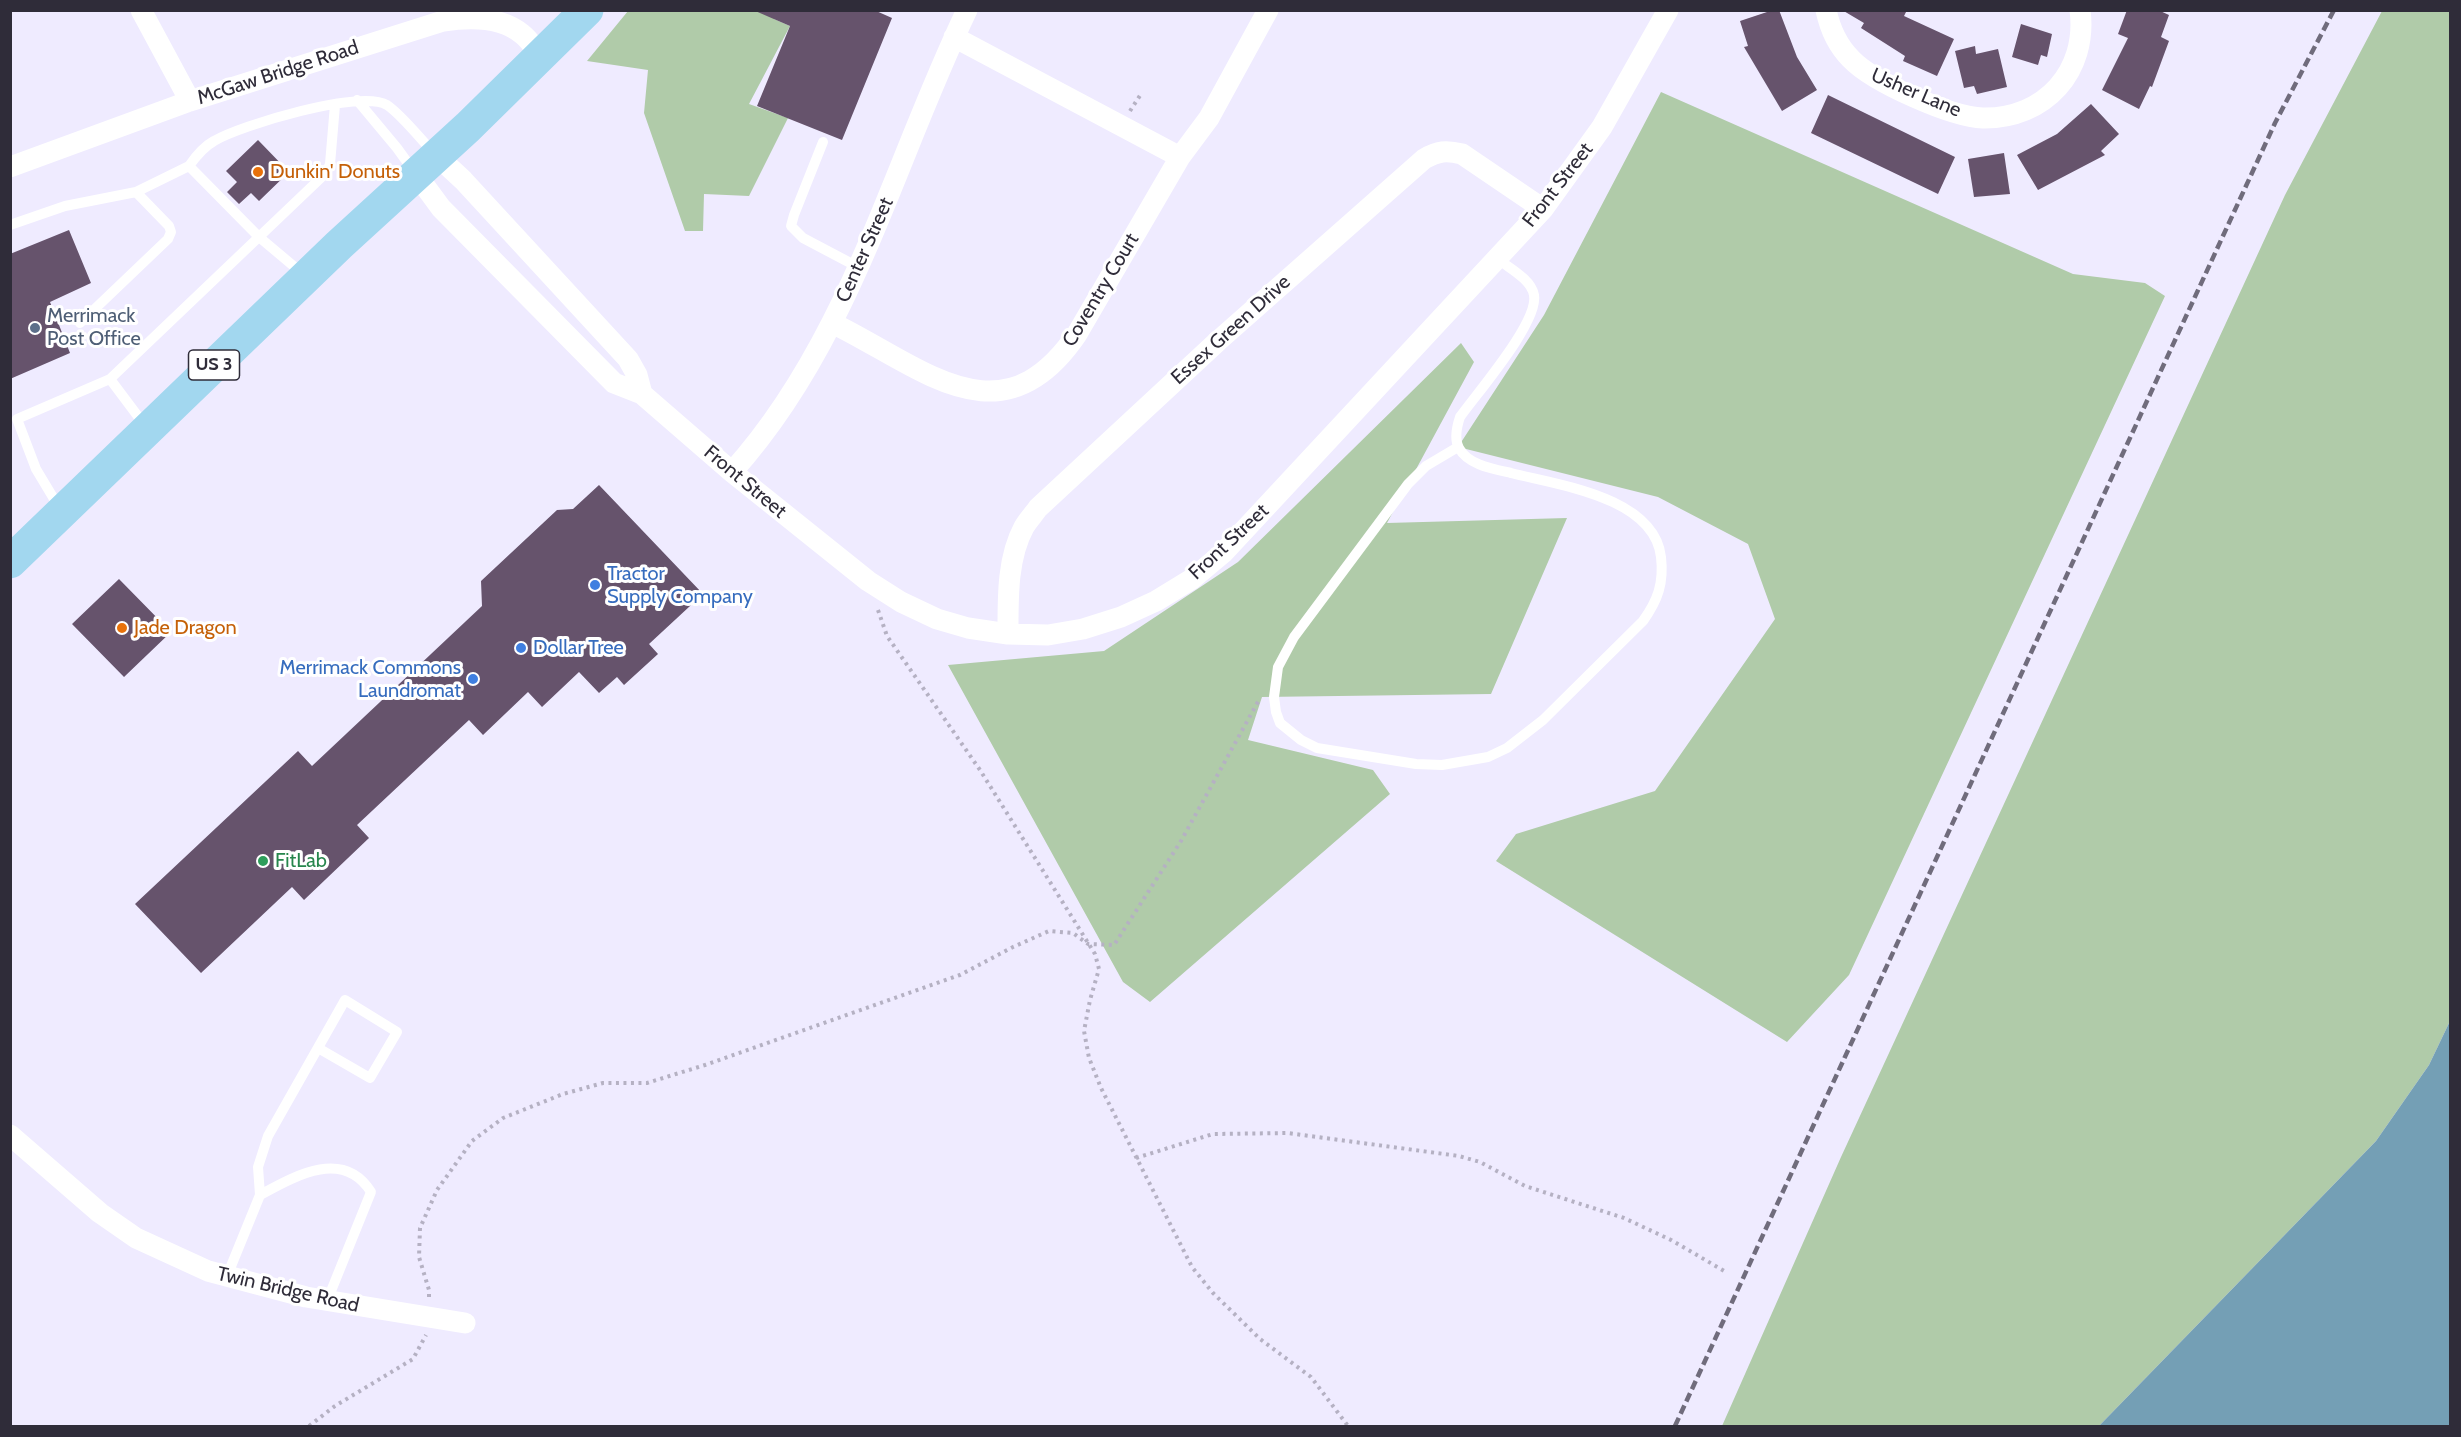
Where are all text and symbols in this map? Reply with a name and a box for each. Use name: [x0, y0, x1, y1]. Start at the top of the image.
street label: McGaw Bridge Road: [194, 36, 362, 110]
street label: Usher Lane: [1867, 63, 1965, 123]
street label: Front Street: [1518, 138, 1598, 232]
place label: Dunkin' Donuts: [270, 160, 400, 184]
marker: Dunkin' Donuts: [251, 165, 265, 179]
street label: Center Street: [831, 194, 899, 306]
street label: Coventry Court: [1058, 229, 1144, 351]
street label: Essex Green Drive: [1166, 270, 1296, 390]
place label: Merrimack Post Office: [47, 304, 141, 351]
marker: Merrimack Post Office: [28, 321, 42, 335]
road number: US 3: [188, 350, 240, 380]
street label: Front Street: [699, 441, 791, 523]
street label: Front Street: [1184, 499, 1274, 585]
place label: Tractor Supply Company: [607, 562, 753, 609]
marker: Tractor Supply Company: [588, 578, 602, 592]
place label: Jade Dragon: [134, 616, 237, 640]
marker: Jade Dragon: [115, 621, 129, 635]
place label: Dollar Tree: [533, 636, 624, 660]
marker: Dollar Tree: [514, 641, 528, 655]
place label: Merrimack Commons Laundromat: [280, 656, 461, 703]
marker: Merrimack Commons Laundromat: [466, 672, 480, 686]
place label: FitLab: [275, 849, 327, 873]
marker: FitLab: [256, 854, 270, 868]
street label: Twin Bridge Road: [215, 1262, 361, 1318]

